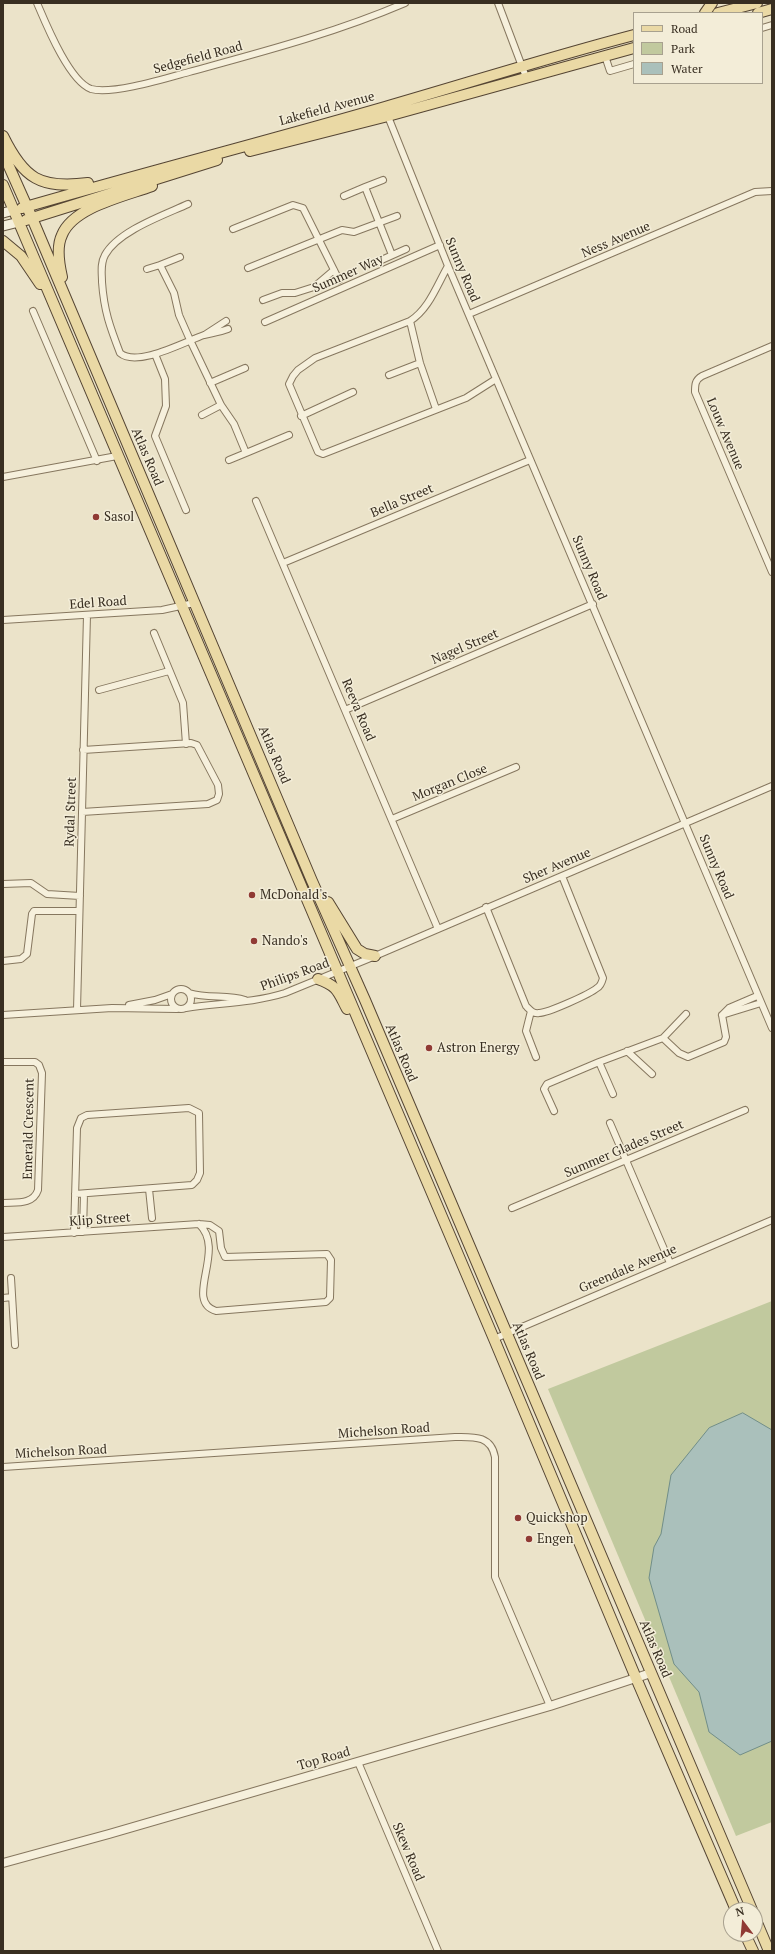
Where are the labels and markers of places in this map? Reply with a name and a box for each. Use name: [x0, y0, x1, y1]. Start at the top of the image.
place label: Sasol: [104, 509, 134, 525]
marker: Sasol: [91, 512, 101, 522]
place label: McDonald's: [260, 887, 327, 903]
marker: McDonald's: [247, 890, 257, 900]
place label: Nando's: [262, 933, 308, 949]
marker: Nando's: [249, 936, 259, 946]
place label: Astron Energy: [437, 1040, 520, 1056]
marker: Astron Energy: [424, 1043, 434, 1053]
place label: Quickshop: [526, 1510, 588, 1526]
marker: Quickshop: [513, 1513, 523, 1523]
place label: Engen: [537, 1531, 573, 1547]
marker: Engen: [524, 1534, 534, 1544]

